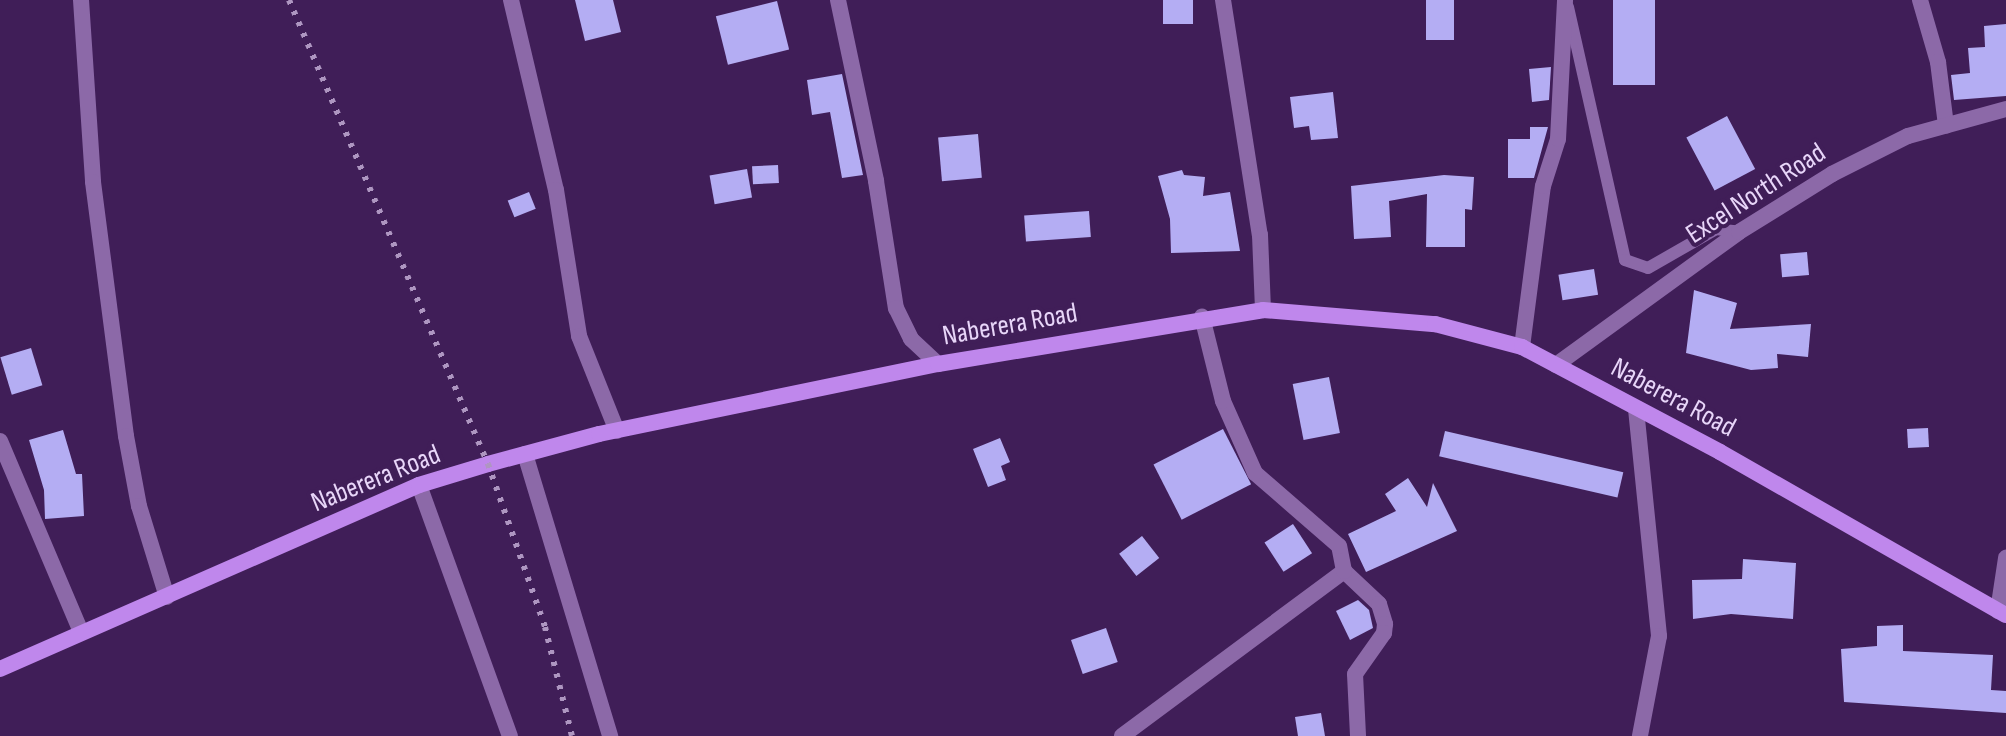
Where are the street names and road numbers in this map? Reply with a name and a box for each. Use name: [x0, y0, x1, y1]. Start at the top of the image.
street label: Excel North Road: [1680, 136, 1832, 252]
street label: Naberera Road: [940, 297, 1080, 353]
street label: Naberera Road: [1605, 351, 1741, 445]
street label: Naberera Road: [307, 438, 445, 520]

